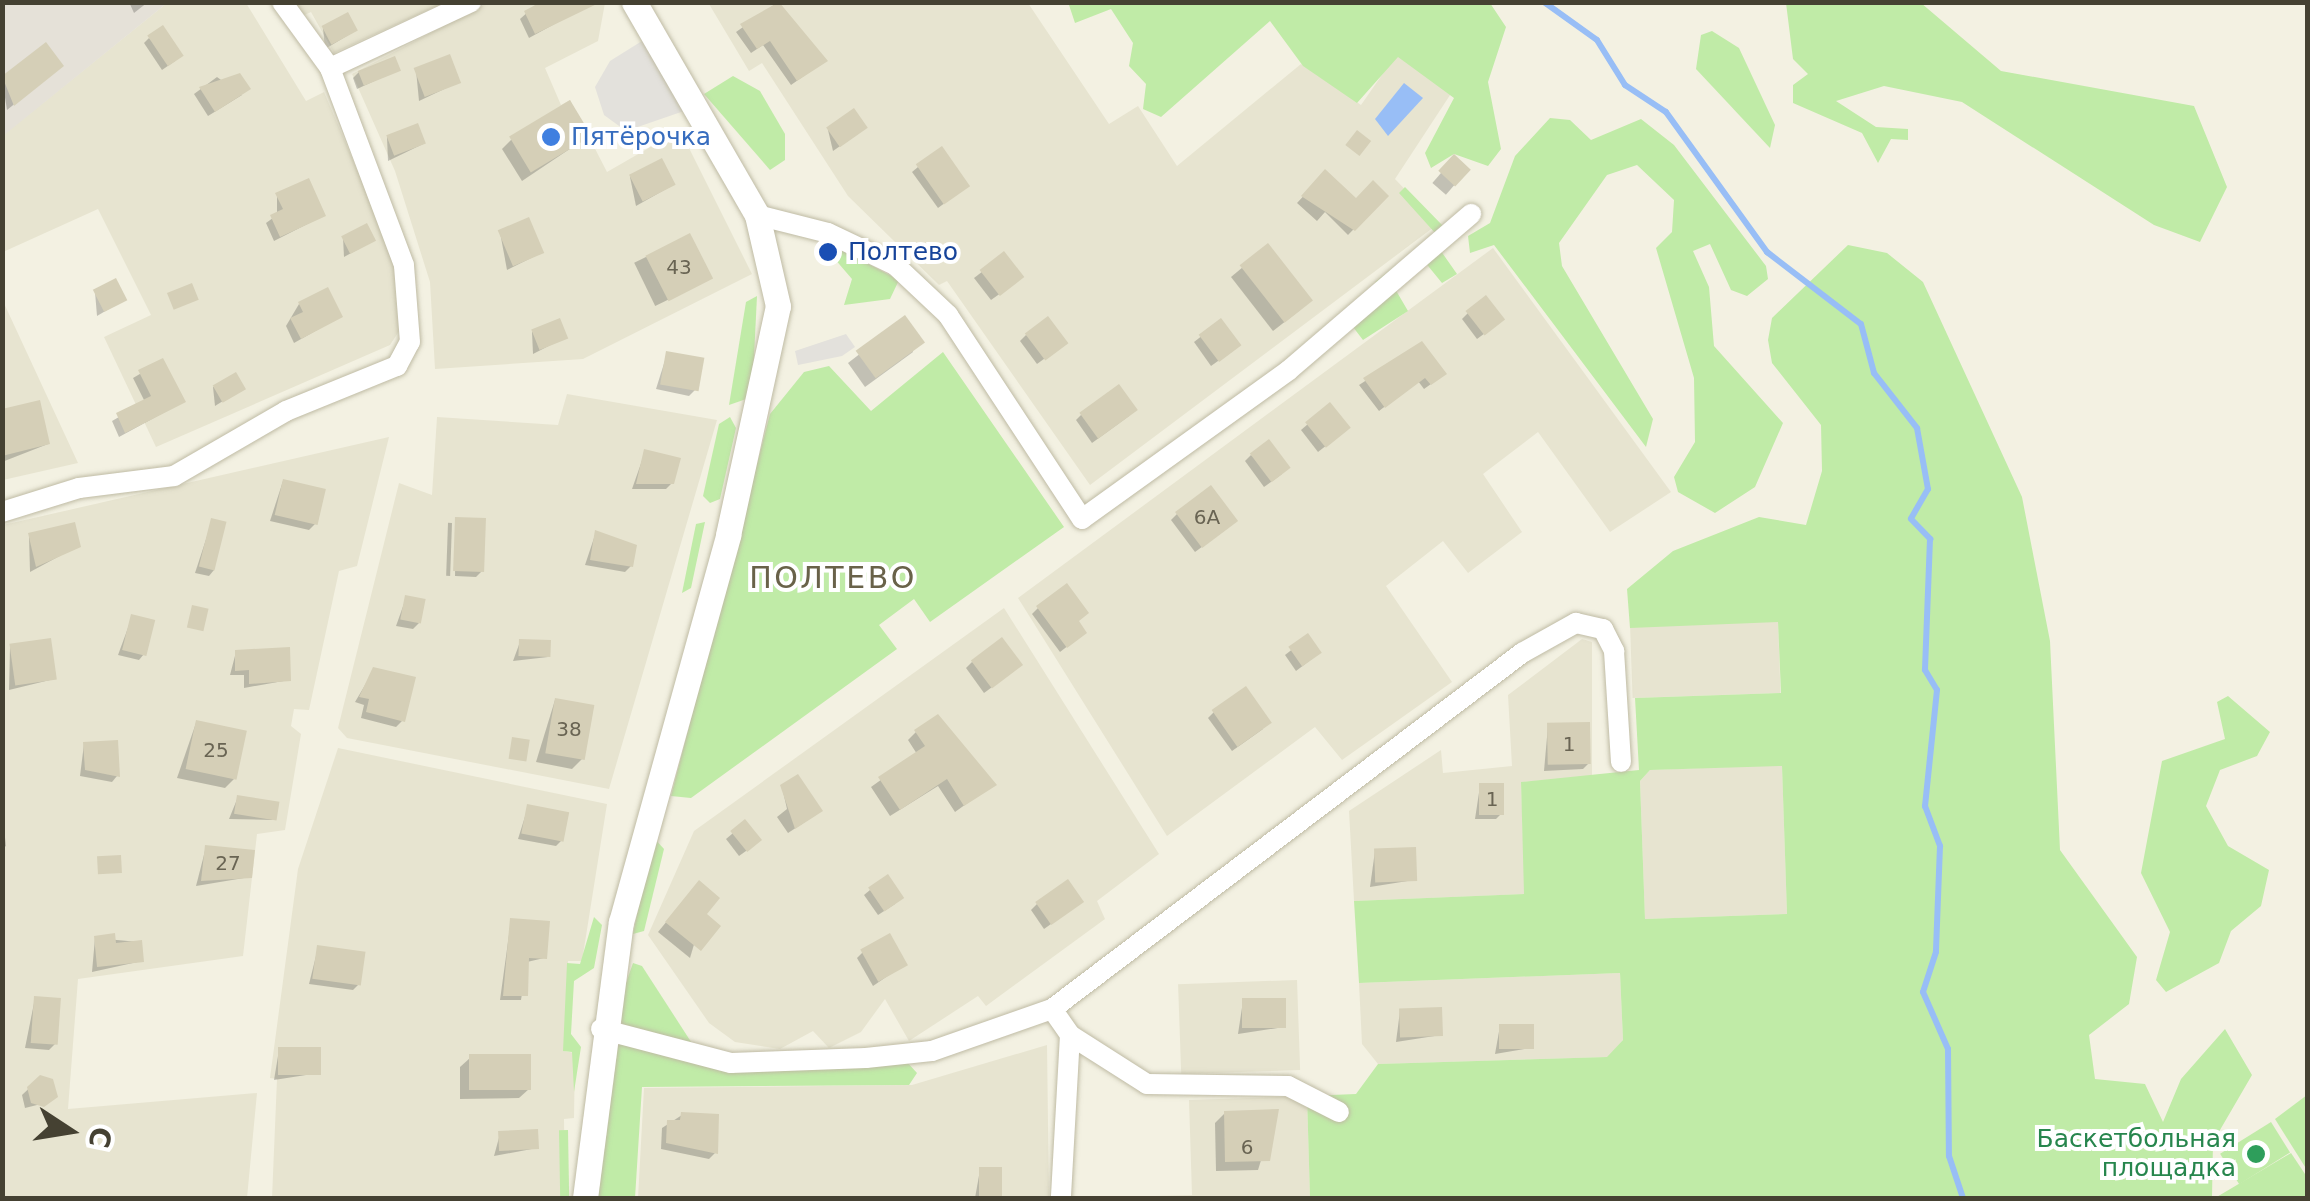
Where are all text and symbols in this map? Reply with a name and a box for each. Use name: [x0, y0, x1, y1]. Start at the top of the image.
place label: Пятёрочка: [571, 122, 711, 152]
marker: Пятёрочка: [540, 126, 562, 148]
place label: Полтево: [848, 237, 958, 267]
marker: Полтево: [817, 241, 839, 263]
house number: 43: [666, 255, 692, 279]
house number: 6А: [1194, 505, 1220, 529]
district label: ПОЛТЕВО: [749, 560, 917, 596]
house number: 38: [556, 717, 582, 741]
house number: 1: [1563, 732, 1575, 756]
house number: 25: [203, 738, 229, 762]
house number: 1: [1486, 787, 1498, 811]
house number: 27: [215, 851, 241, 875]
north arrow: [20, 1081, 120, 1181]
text: С: [82, 1124, 118, 1151]
place label: Баскетбольная площадка: [2037, 1125, 2236, 1184]
house number: 6: [1241, 1135, 1253, 1159]
marker: Баскетбольная площадка: [2245, 1143, 2267, 1165]

